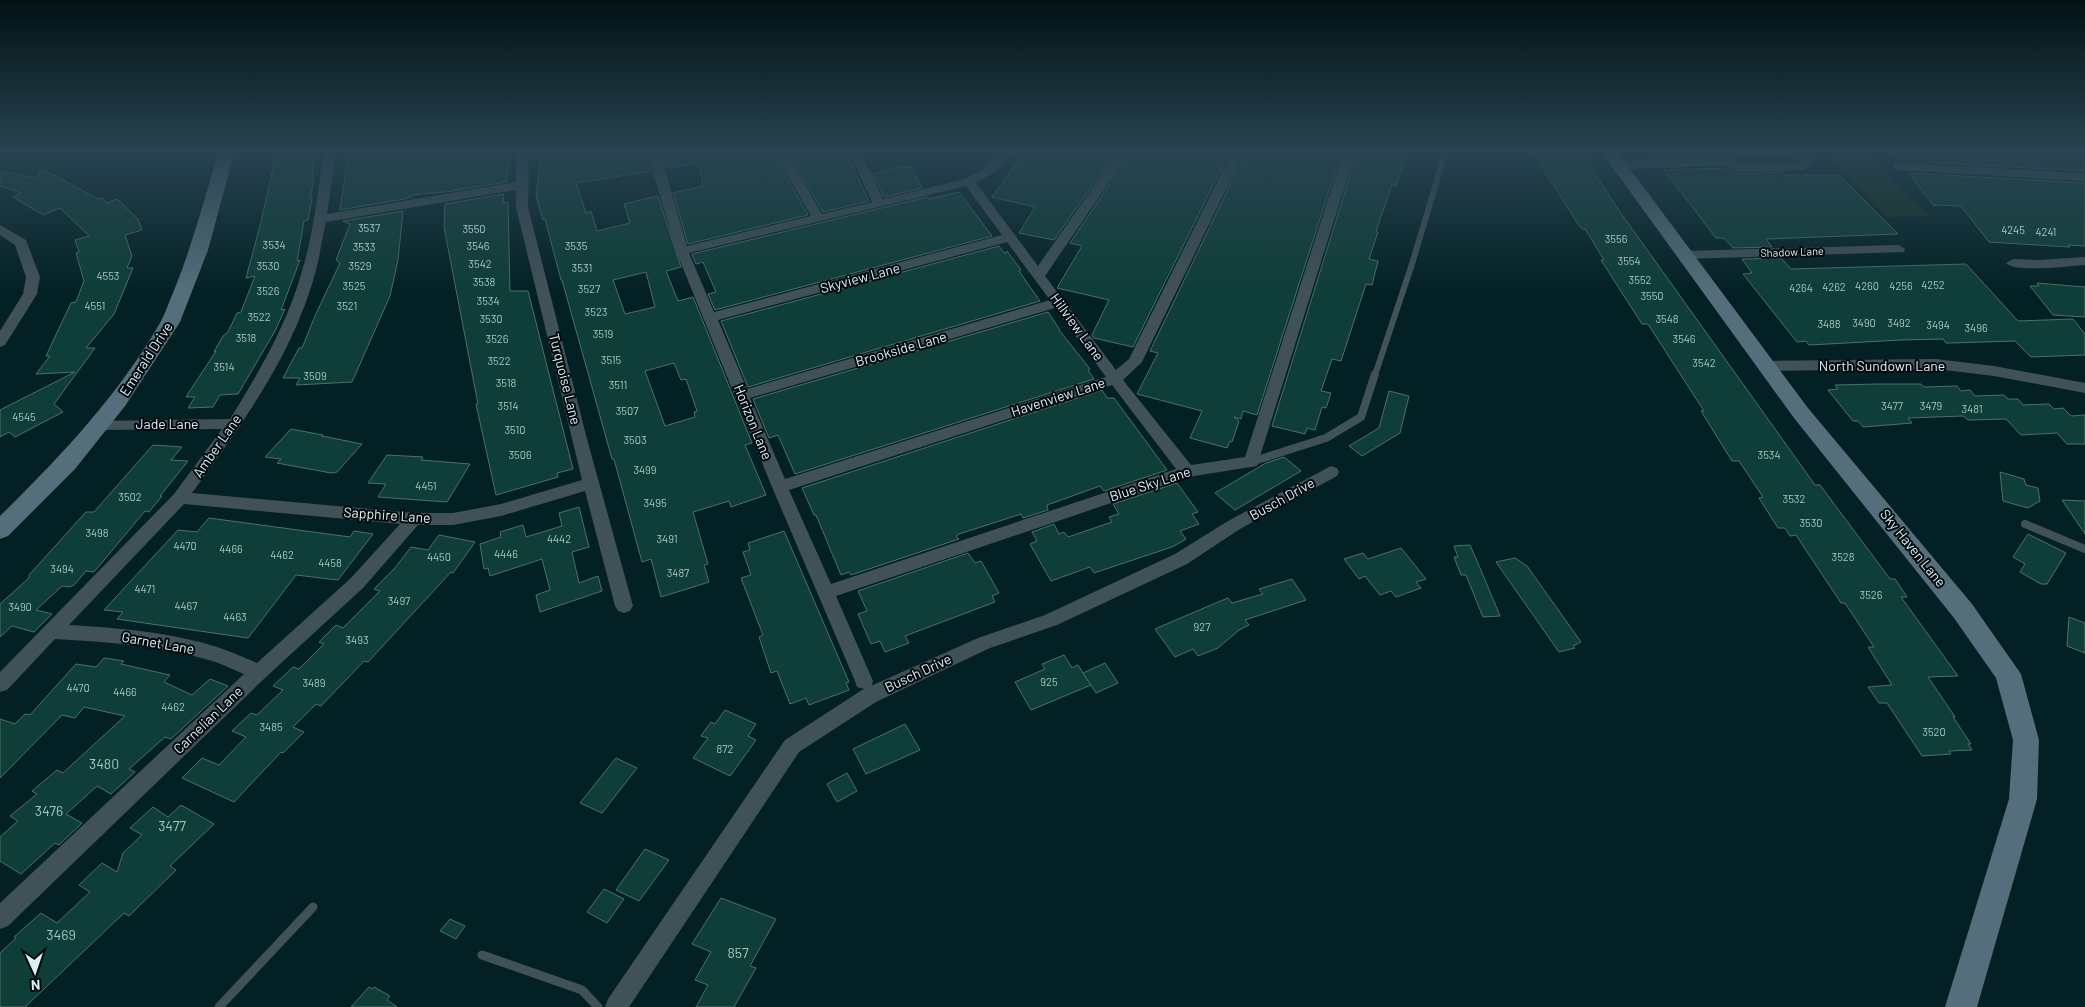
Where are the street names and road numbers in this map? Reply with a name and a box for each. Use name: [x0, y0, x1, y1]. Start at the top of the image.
street label: Shadow Lane: [1760, 244, 1824, 259]
street label: Skyview Lane: [818, 259, 902, 296]
street label: Hillview Lane: [1047, 290, 1108, 364]
street label: Emerald Drive: [115, 319, 176, 399]
street label: Brookside Lane: [853, 327, 949, 370]
street label: Turquoise Lane: [546, 332, 585, 426]
street label: North Sundown Lane: [1819, 357, 1945, 374]
street label: Havenview Lane: [1009, 373, 1107, 420]
street label: Horizon Lane: [731, 382, 776, 462]
street label: Amber Lane: [189, 411, 244, 480]
street label: Jade Lane: [135, 415, 199, 432]
street label: Blue Sky Lane: [1107, 462, 1193, 505]
street label: Busch Drive: [1246, 474, 1317, 523]
street label: Sapphire Lane: [343, 503, 431, 526]
street label: Sky Haven Lane: [1877, 505, 1950, 590]
street label: Garnet Lane: [120, 628, 196, 657]
street label: Busch Drive: [882, 650, 954, 695]
street label: Carnelian Lane: [169, 682, 246, 757]

